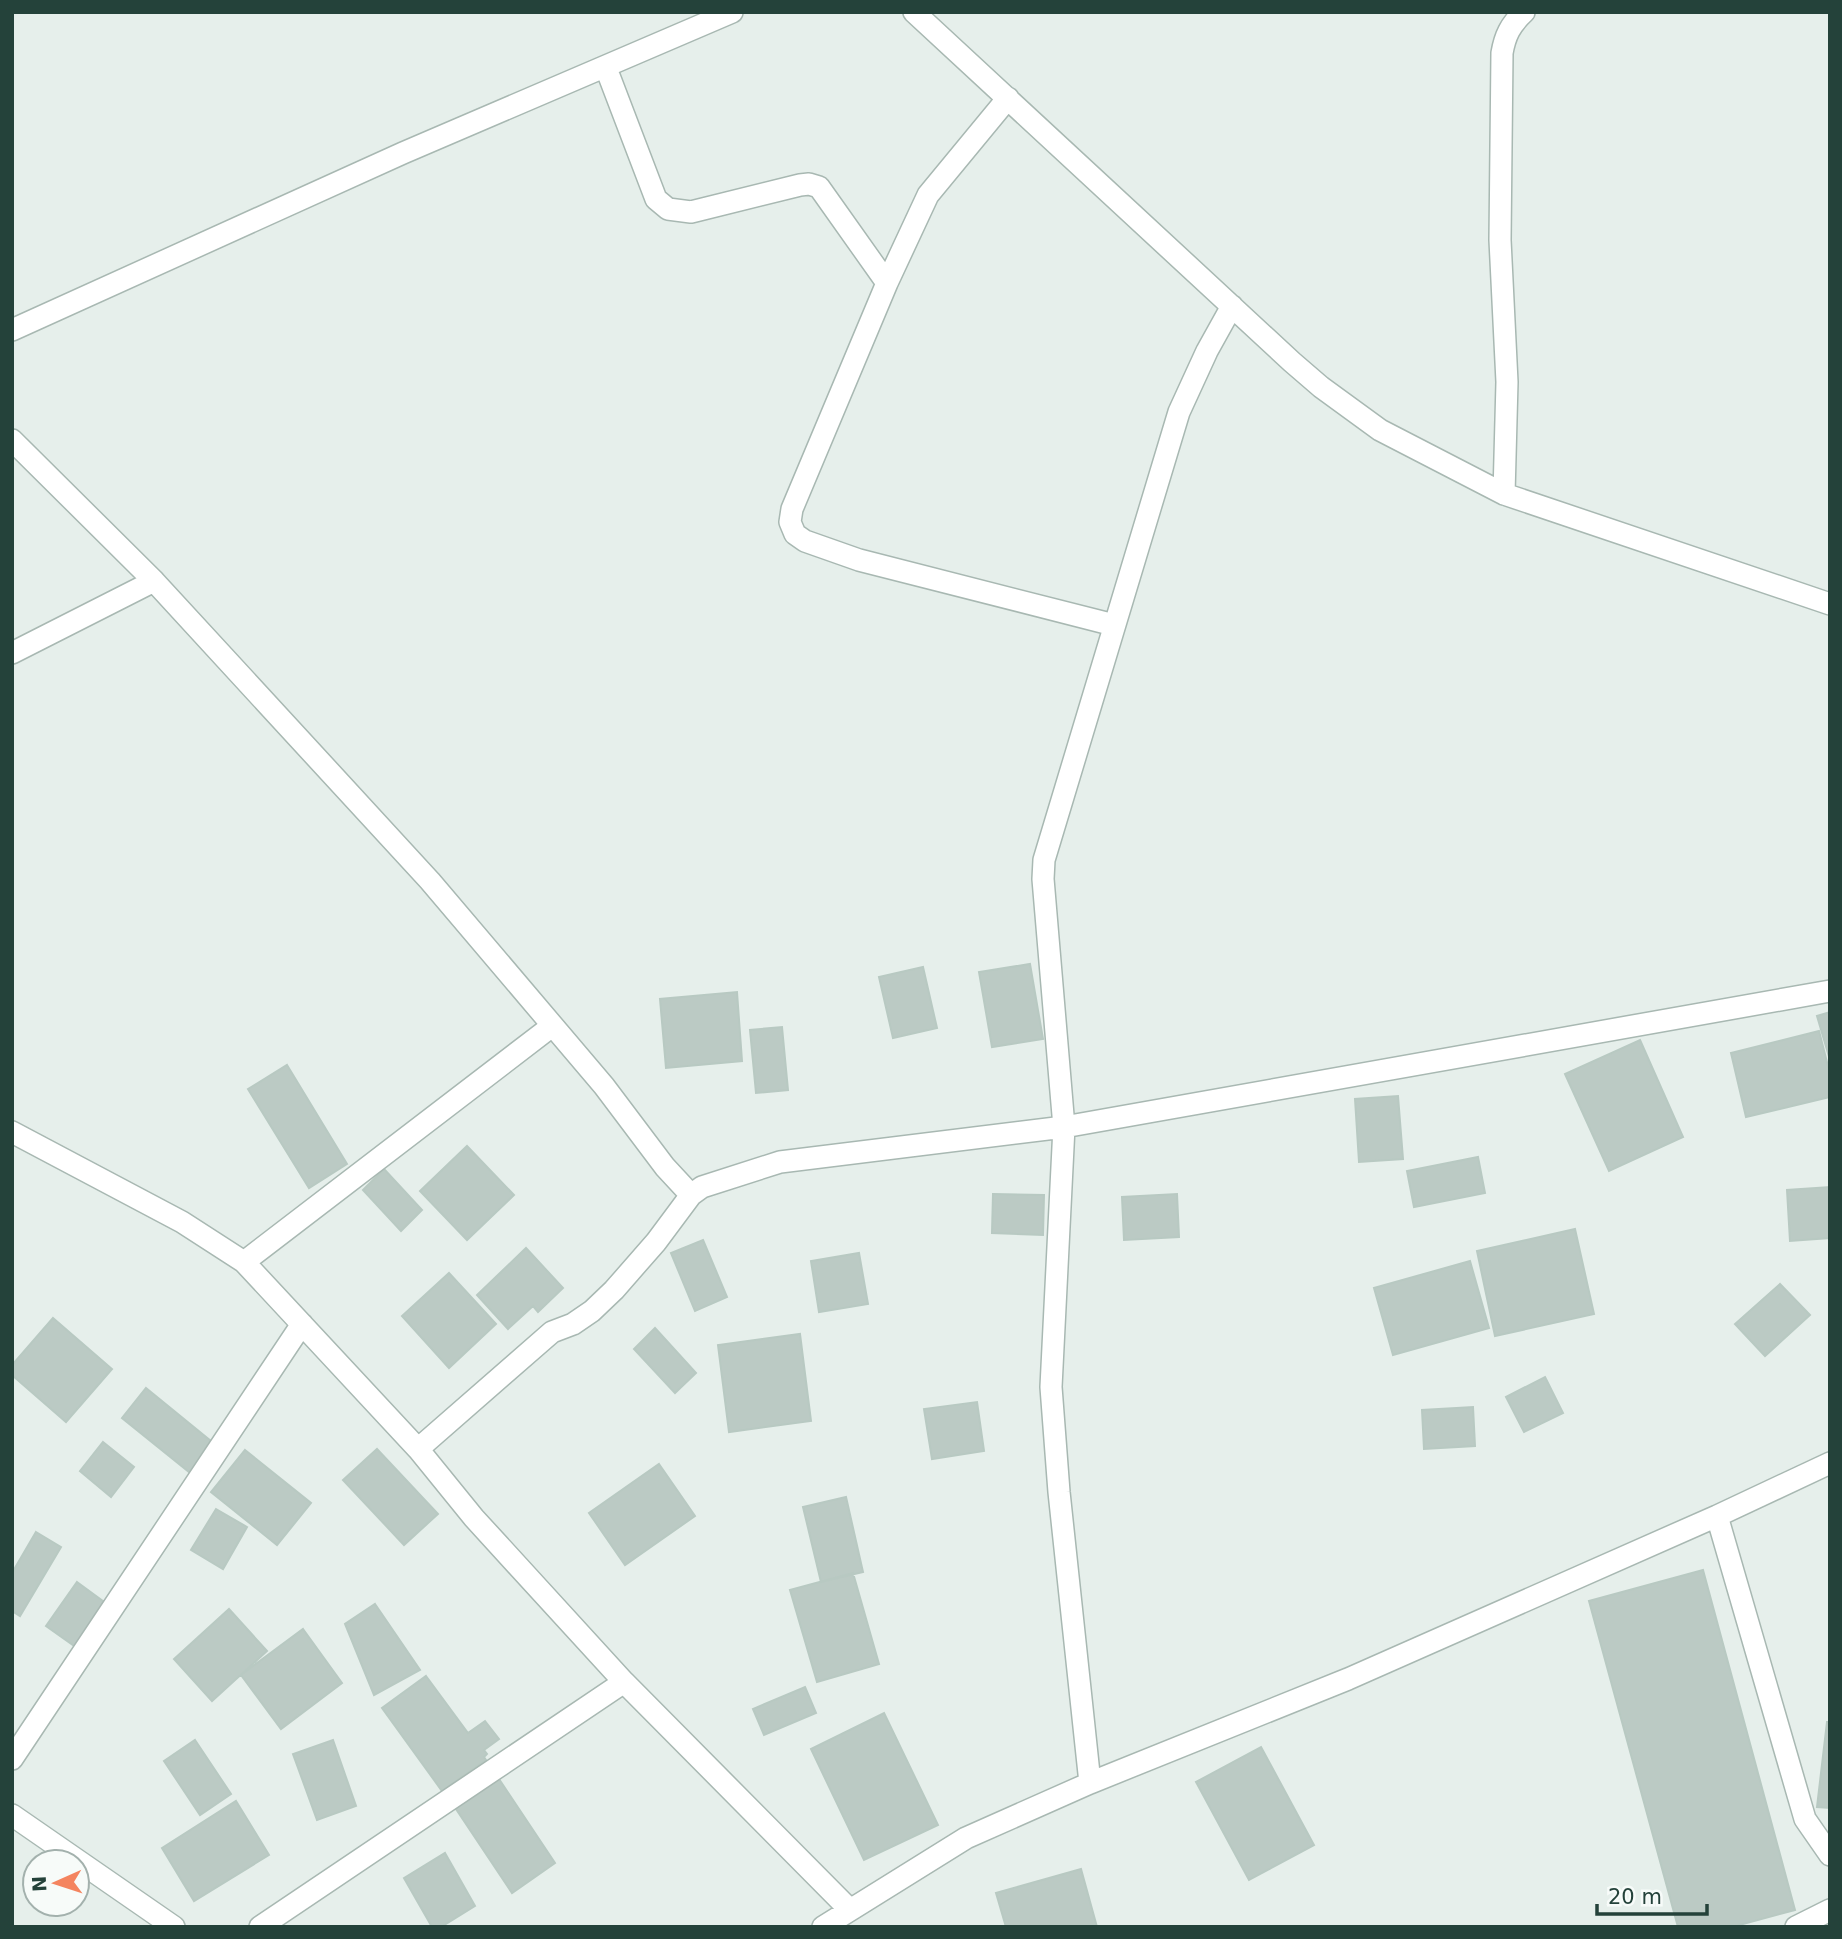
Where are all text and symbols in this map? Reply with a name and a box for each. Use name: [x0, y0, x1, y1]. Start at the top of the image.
north arrow: [21, 1848, 91, 1918]
scale bar: [1597, 1872, 1707, 1916]
text: N: [28, 1875, 50, 1892]
text: 20 m: [1608, 1885, 1662, 1909]

